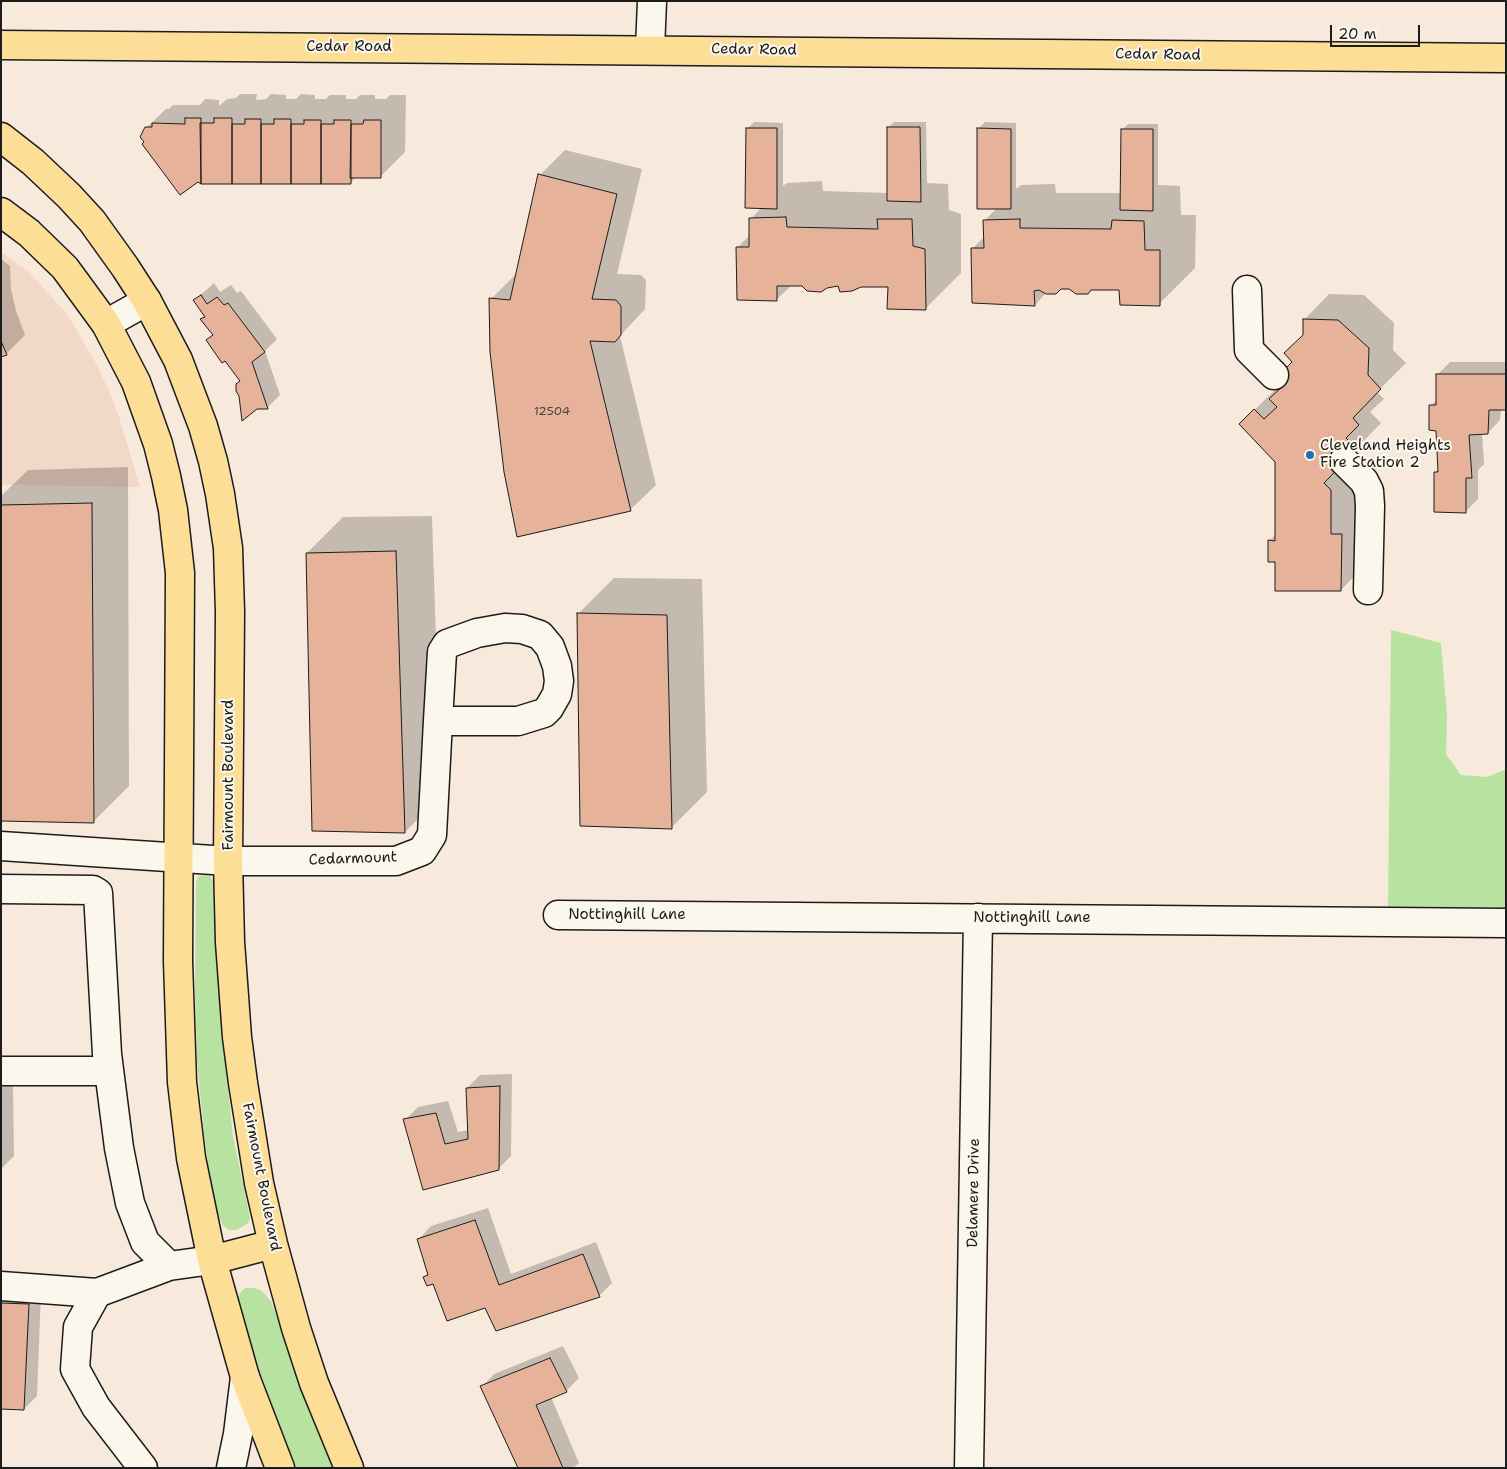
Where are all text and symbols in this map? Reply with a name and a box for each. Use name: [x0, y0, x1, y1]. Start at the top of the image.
scale bar: [1332, 15, 1422, 47]
text: 20 m: [1338, 24, 1377, 44]
street label: Cedar Road: [306, 38, 392, 56]
street label: Cedar Road: [711, 40, 797, 60]
street label: Cedar Road: [1115, 45, 1201, 65]
house number: 12504: [534, 405, 570, 419]
place label: Cleveland Heights Fire Station 2: [1320, 437, 1451, 472]
marker: Cleveland Heights Fire Station 2: [1304, 449, 1316, 461]
street label: Fairmount Boulevard: [220, 700, 238, 850]
street label: Cedarmount: [308, 848, 398, 870]
street label: Nottinghill Lane: [568, 906, 686, 924]
street label: Nottinghill Lane: [973, 909, 1091, 927]
street label: Fairmount Boulevard: [238, 1101, 284, 1253]
street label: Delamere Drive: [964, 1138, 984, 1248]

